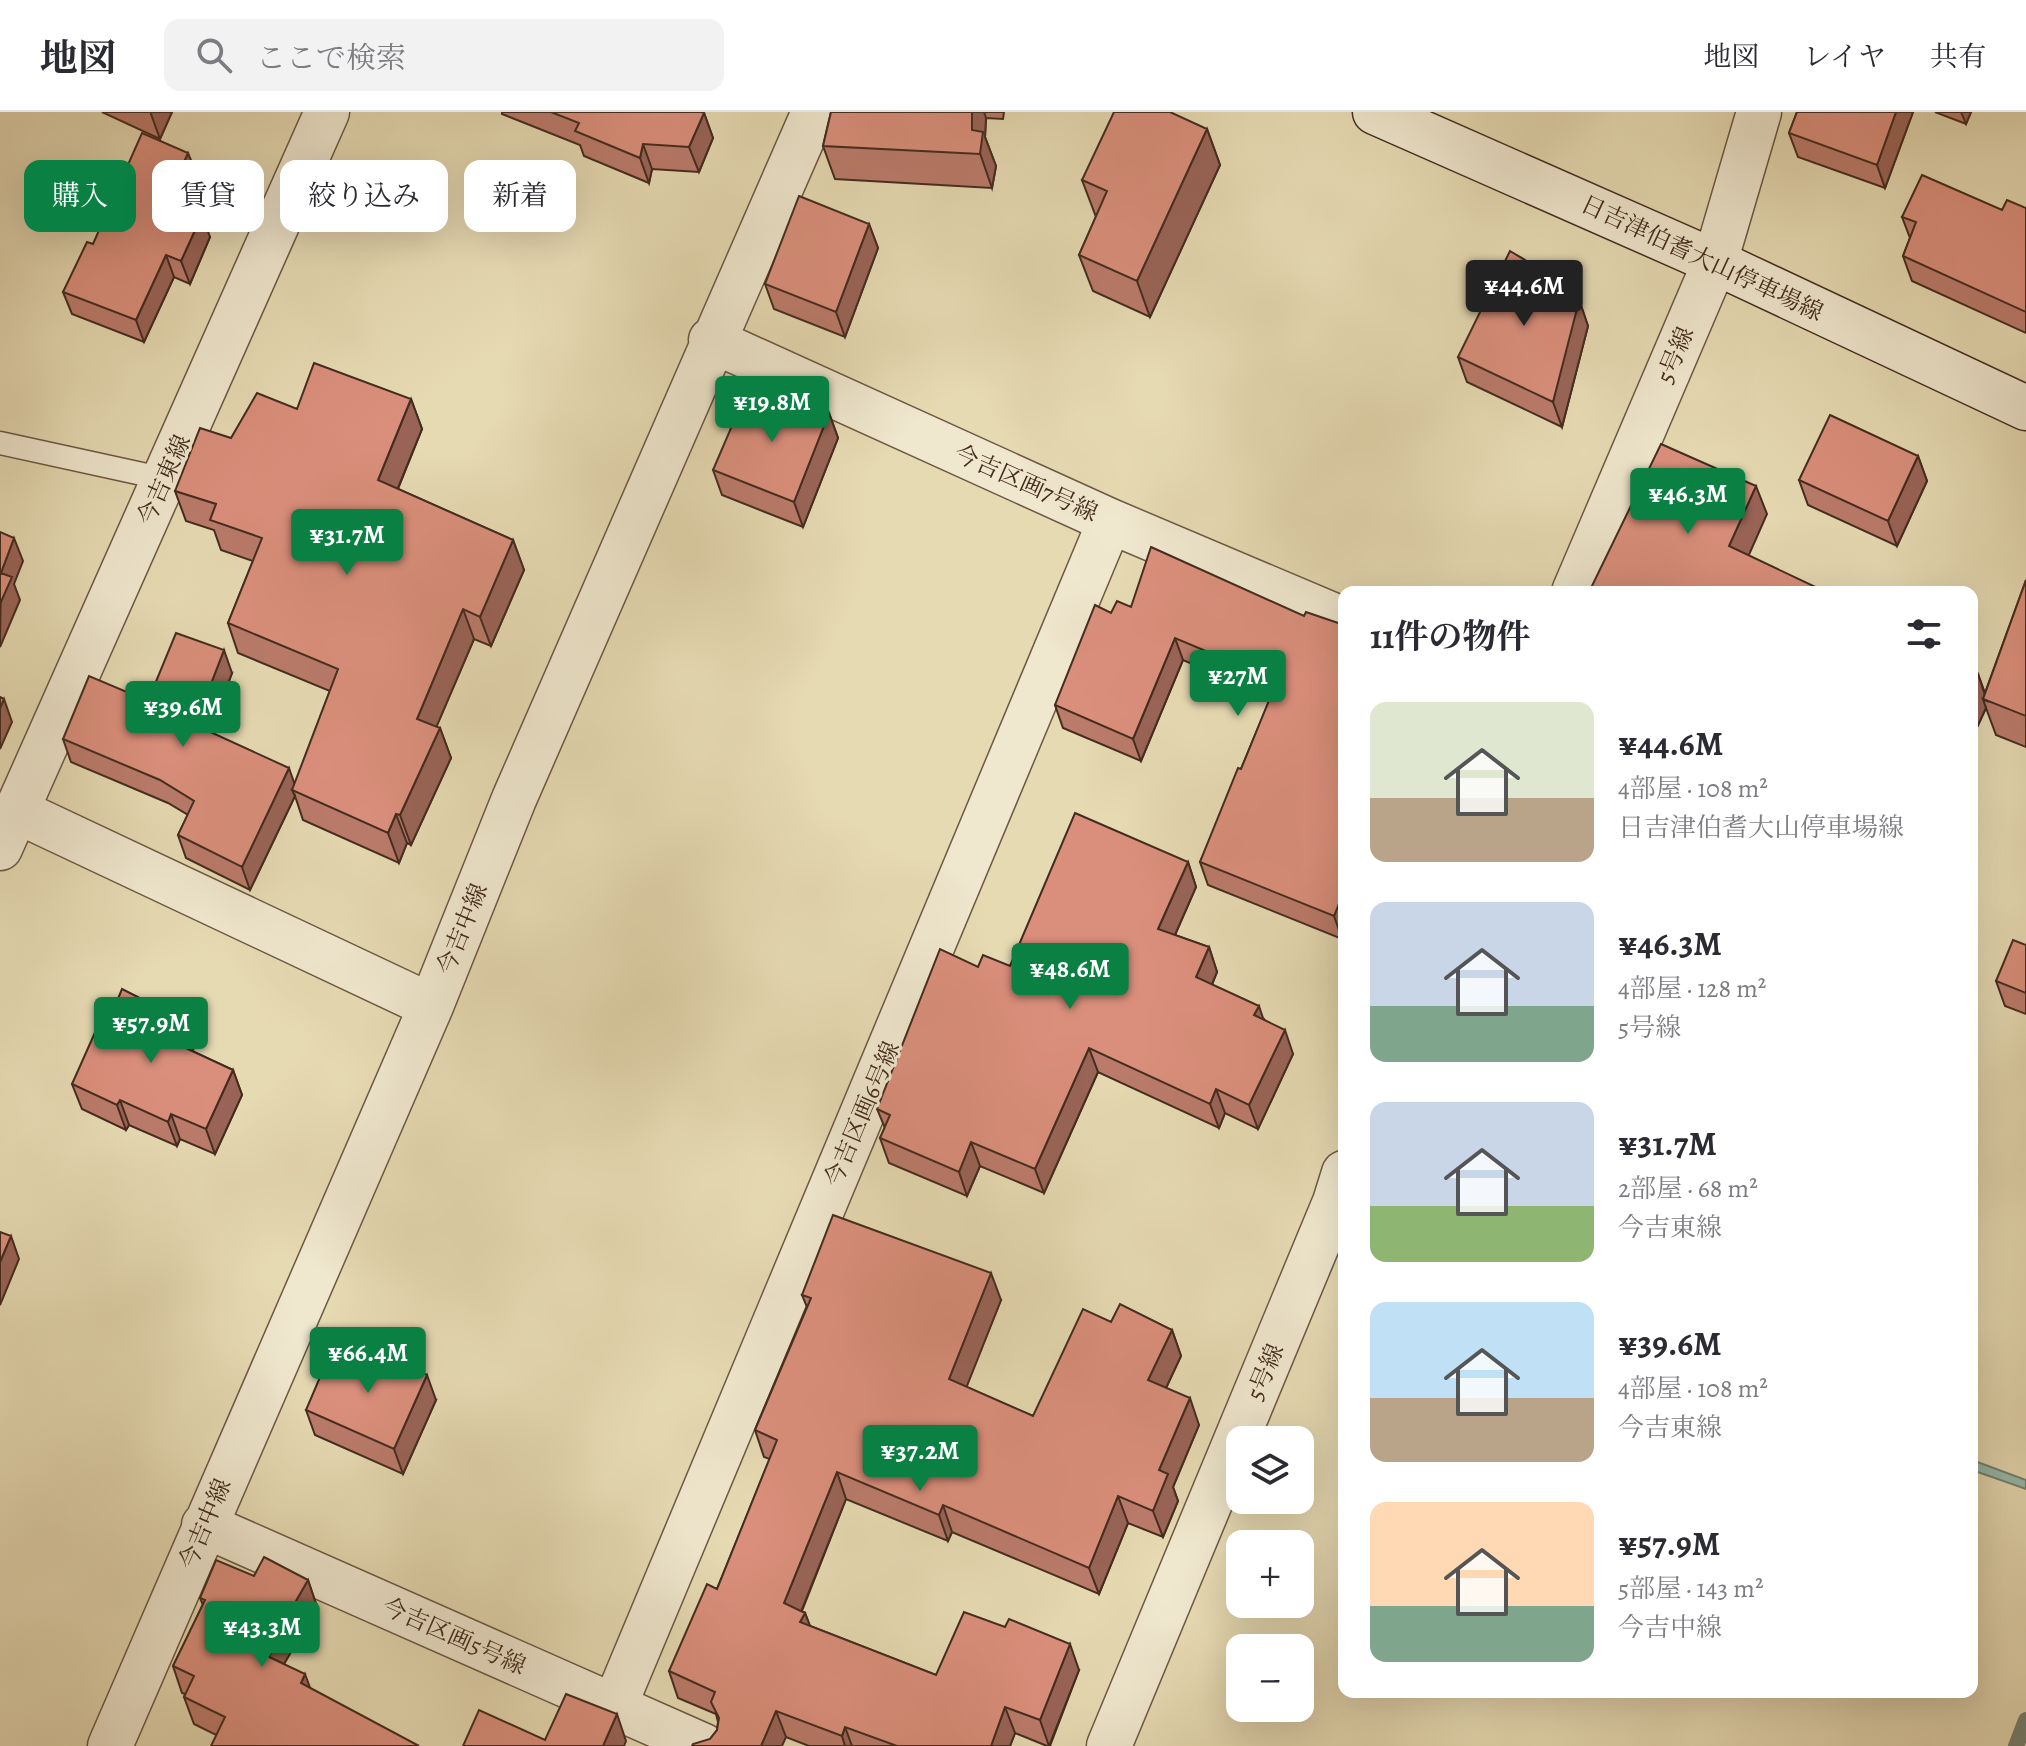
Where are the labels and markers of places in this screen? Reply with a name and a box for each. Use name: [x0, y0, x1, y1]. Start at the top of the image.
pin: ¥44.6M: [1459, 260, 1589, 328]
pin: ¥19.8M: [707, 376, 837, 444]
pin: ¥46.3M: [1623, 468, 1753, 536]
pin: ¥31.7M: [282, 509, 412, 577]
pin: ¥27M: [1191, 650, 1285, 718]
pin: ¥39.6M: [118, 681, 248, 749]
pin: ¥48.6M: [1005, 943, 1135, 1011]
pin: ¥57.9M: [86, 997, 216, 1065]
pin: ¥66.4M: [303, 1327, 433, 1395]
pin: ¥37.2M: [855, 1425, 985, 1493]
pin: ¥43.3M: [197, 1601, 327, 1669]

